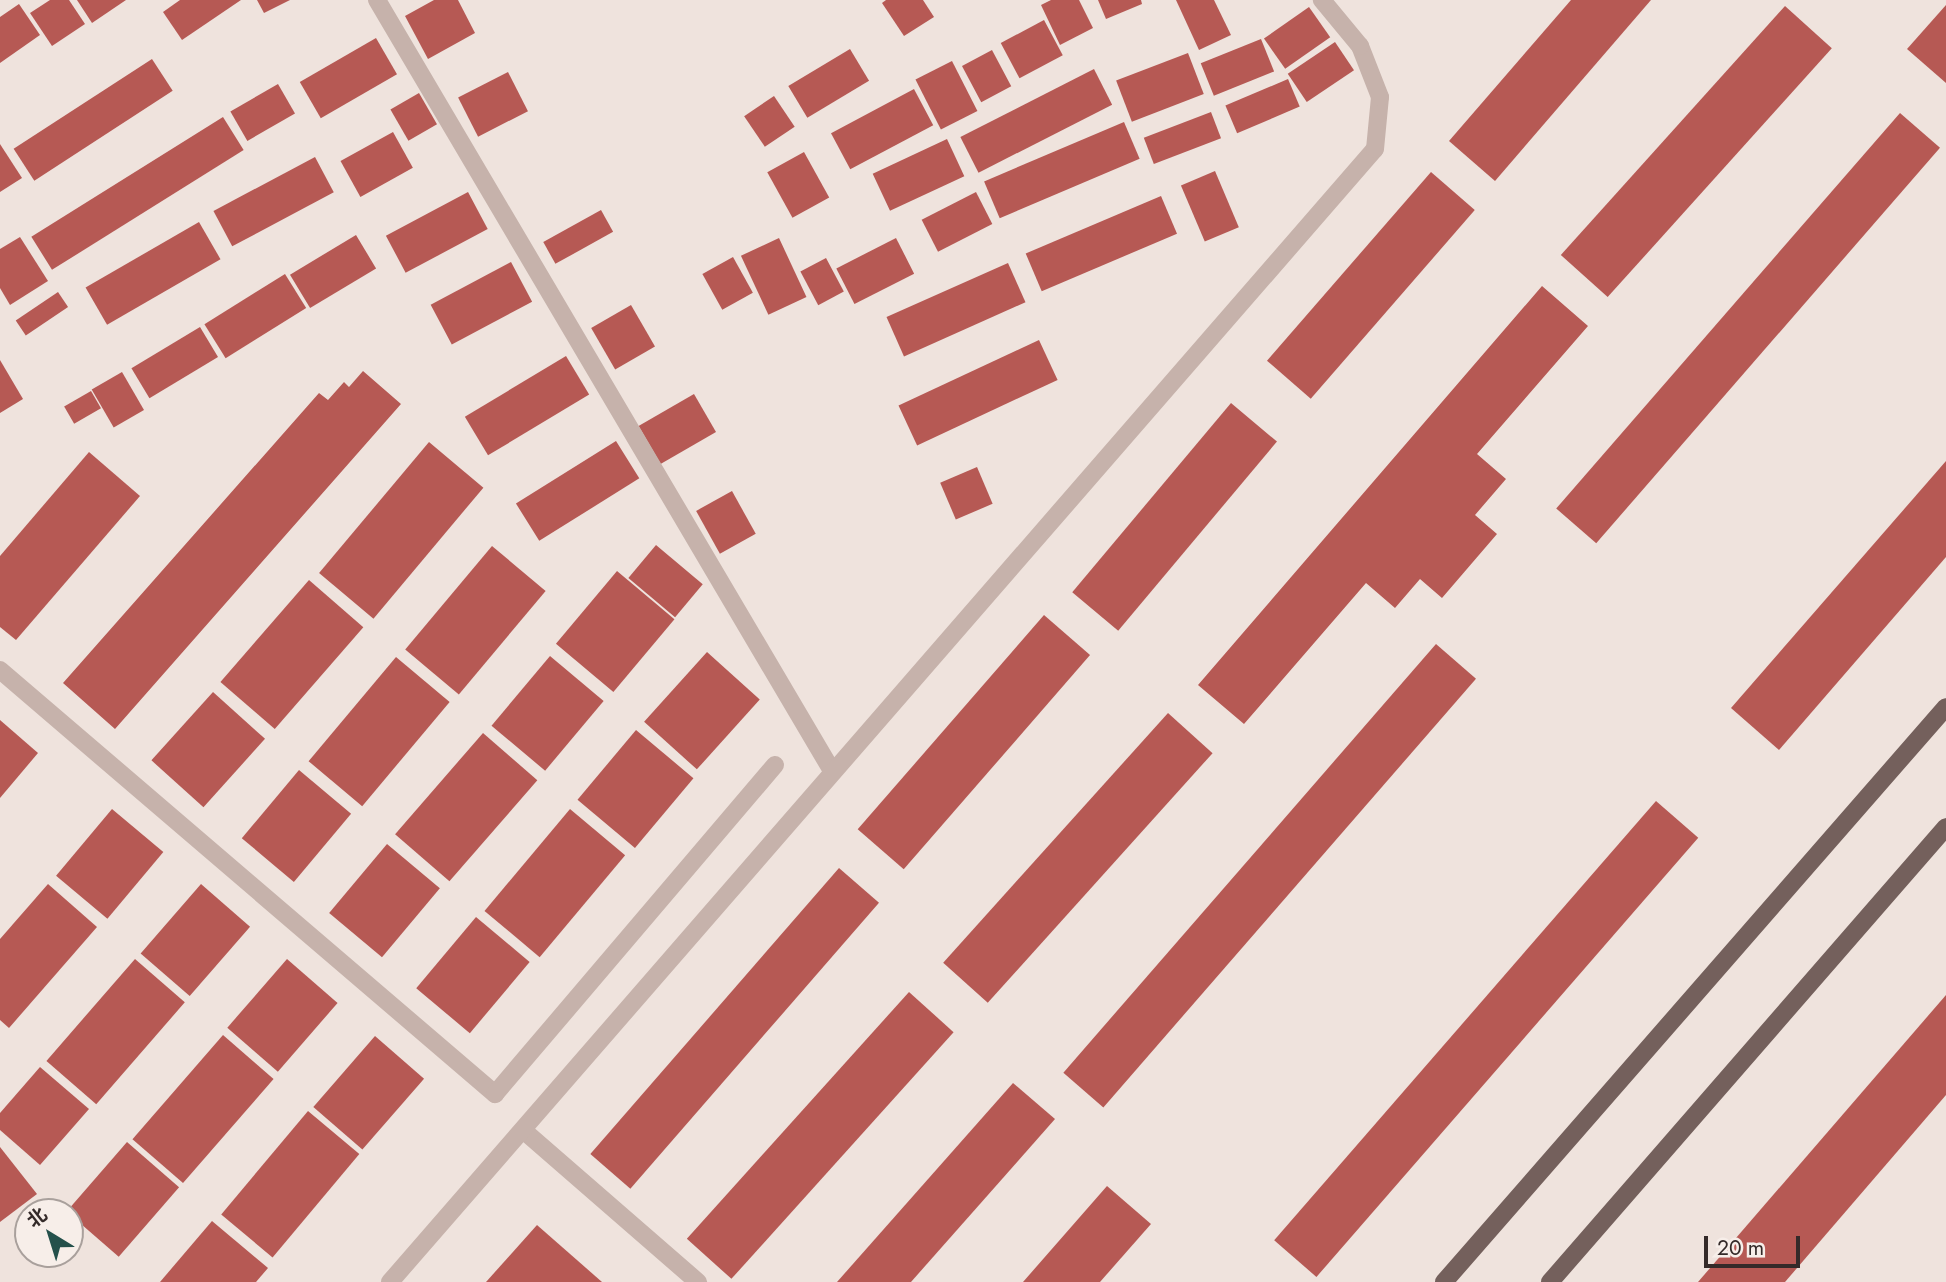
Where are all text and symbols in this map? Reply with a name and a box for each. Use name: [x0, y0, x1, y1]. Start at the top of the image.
north arrow: [14, 1198, 84, 1268]
text: 北: [21, 1201, 53, 1234]
scale bar: [1708, 1222, 1804, 1266]
text: 20 m: [1717, 1233, 1764, 1263]

